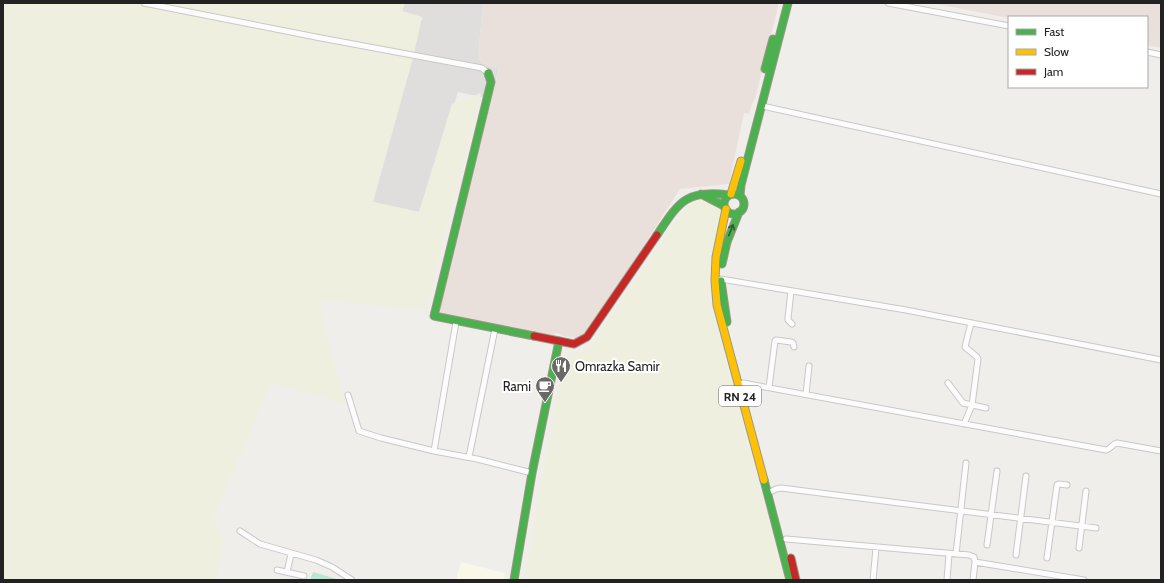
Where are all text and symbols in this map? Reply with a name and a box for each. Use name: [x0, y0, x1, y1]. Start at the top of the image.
legend: [1008, 16, 1148, 88]
text: Fast: [1044, 24, 1064, 39]
text: Slow: [1044, 44, 1069, 59]
text: Jam: [1043, 64, 1063, 79]
one-way arrow: [728, 225, 736, 237]
restaurant icon: Omrazka Samir: [550, 355, 572, 383]
place label: Omrazka Samir: [575, 358, 661, 374]
cafe icon: Rami: [534, 375, 556, 403]
place label: Rami: [503, 378, 531, 394]
road number: RN 24: [719, 386, 761, 406]

